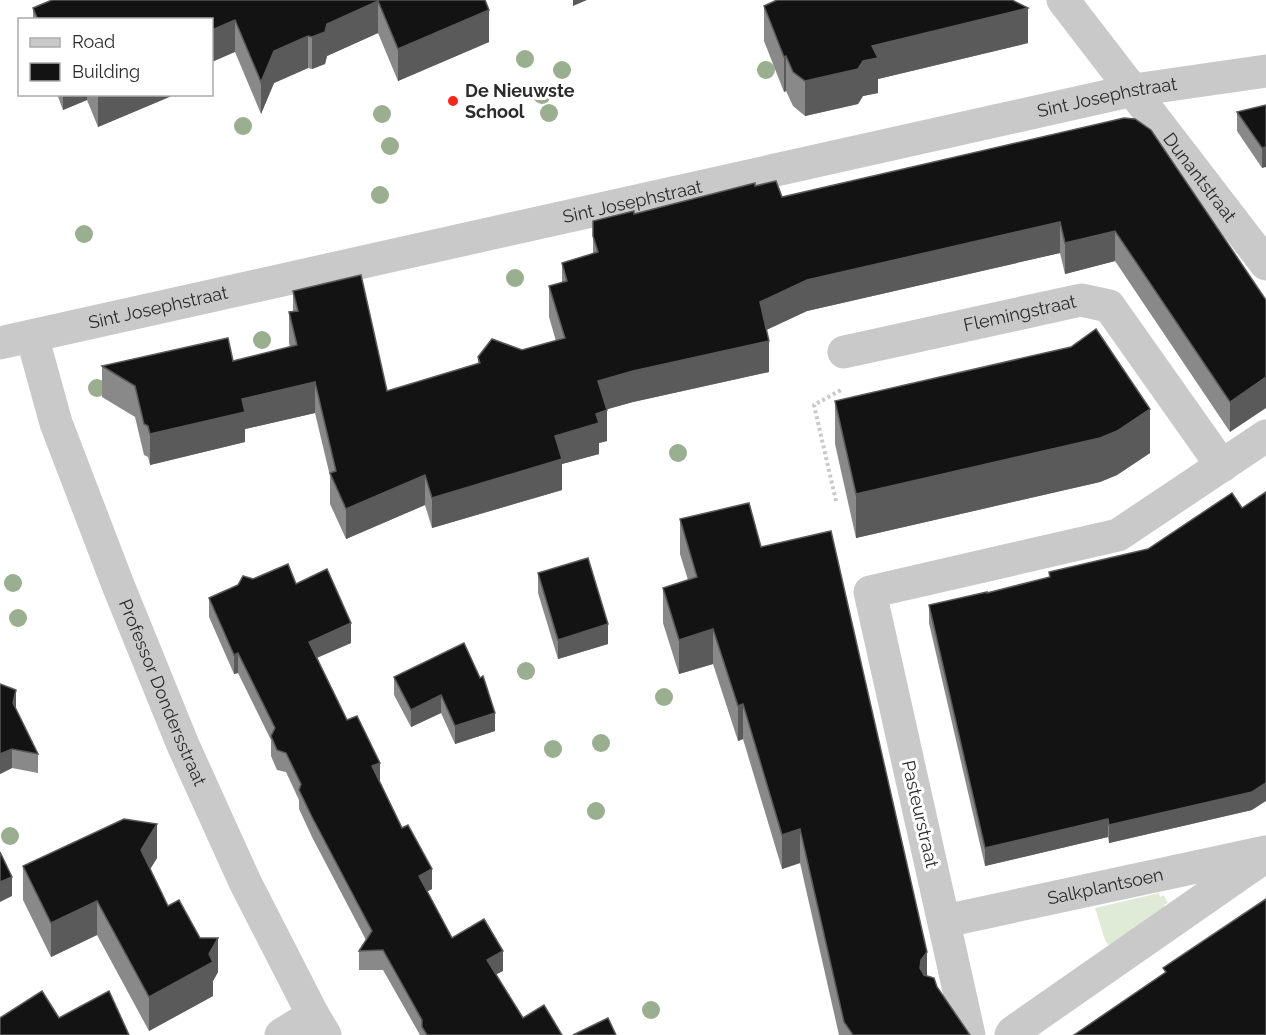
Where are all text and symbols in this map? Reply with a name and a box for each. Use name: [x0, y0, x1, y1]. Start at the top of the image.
legend: [18, 18, 213, 96]
text: Road: [72, 31, 115, 52]
text: Building: [72, 61, 140, 82]
street label: Sint Josephstraat: [1035, 73, 1178, 121]
place label: De Nieuwste School: [465, 80, 575, 122]
marker: De Nieuwste School: [446, 94, 460, 108]
street label: Dunantstraat: [1159, 128, 1241, 226]
street label: Sint Josephstraat: [561, 176, 704, 227]
street label: Sint Josephstraat: [86, 282, 230, 333]
street label: Flemingstraat: [961, 290, 1078, 335]
street label: Professor Dondersstraat: [115, 596, 211, 789]
street label: Pasteurstraat: [898, 758, 943, 870]
street label: Salkplantsoen: [1045, 863, 1165, 909]

